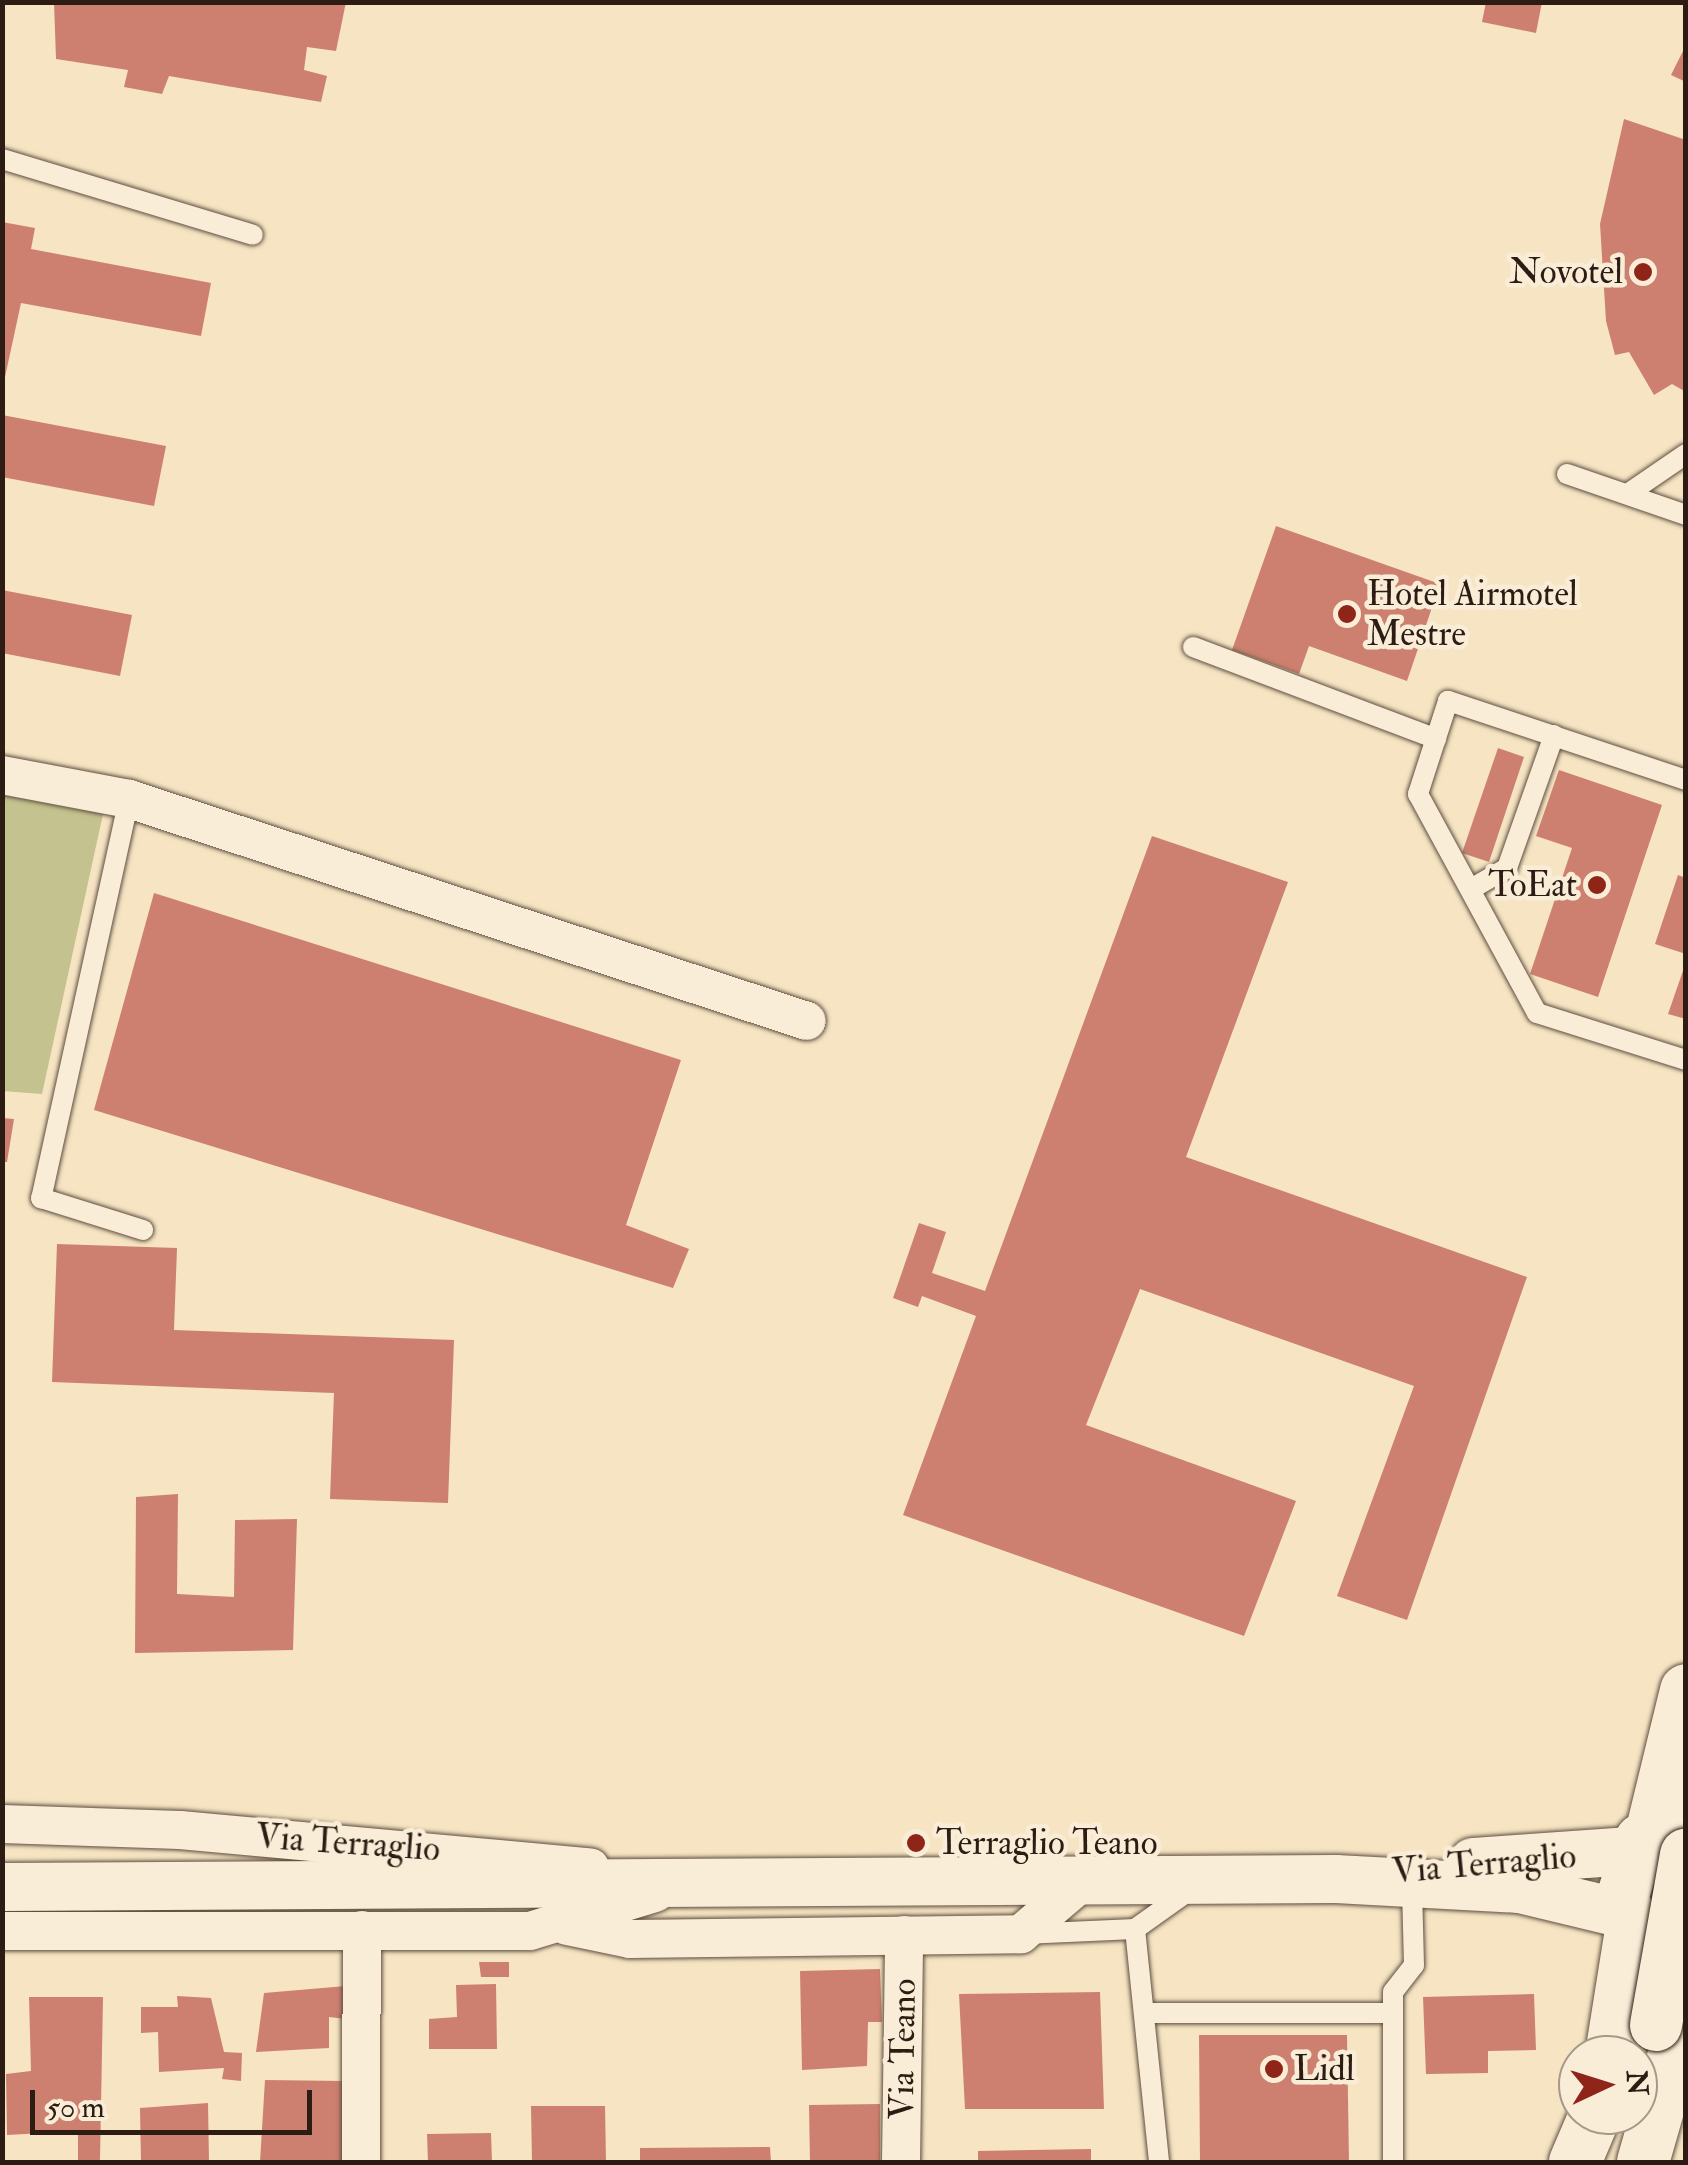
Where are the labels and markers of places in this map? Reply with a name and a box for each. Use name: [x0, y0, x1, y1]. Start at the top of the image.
place label: Novotel: [1509, 251, 1623, 293]
marker: Novotel: [1632, 261, 1654, 283]
place label: Hotel Airmotel Mestre: [1367, 573, 1578, 655]
marker: Hotel Airmotel Mestre: [1336, 603, 1358, 625]
place label: ToEat: [1488, 864, 1577, 906]
marker: ToEat: [1586, 874, 1608, 896]
place label: Terraglio Teano: [936, 1822, 1158, 1864]
marker: Terraglio Teano: [905, 1832, 927, 1854]
place label: Lidl: [1294, 2048, 1355, 2090]
marker: Lidl: [1263, 2058, 1285, 2080]

